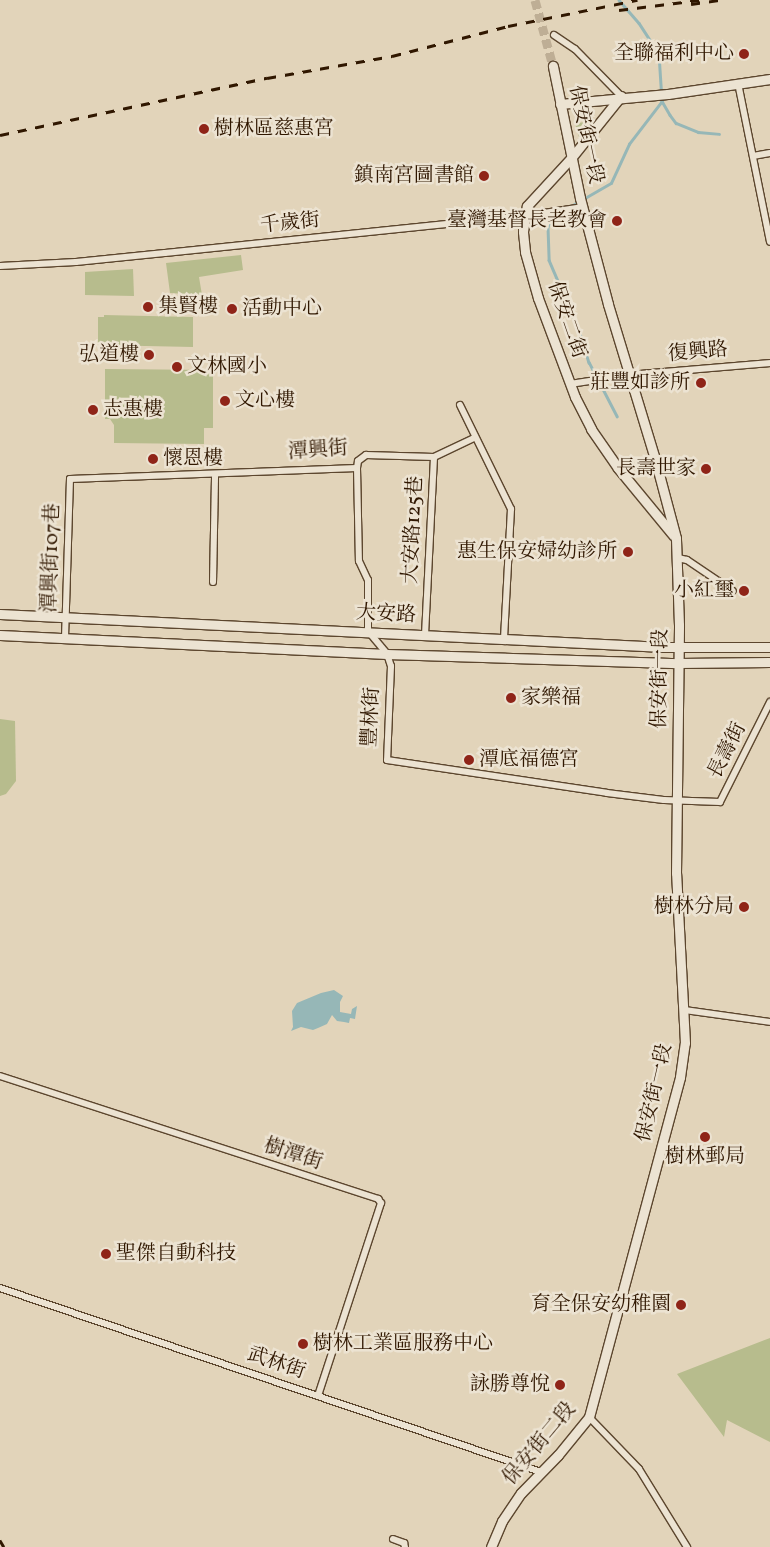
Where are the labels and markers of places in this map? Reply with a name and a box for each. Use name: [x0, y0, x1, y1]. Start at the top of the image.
place label: 全聯福利中心: [614, 42, 734, 66]
marker: 全聯福利中心: [738, 48, 750, 60]
place label: 樹林區慈惠宮: [214, 117, 334, 141]
marker: 樹林區慈惠宮: [198, 123, 210, 135]
place label: 鎮南宮圖書館: [354, 164, 474, 188]
marker: 鎮南宮圖書館: [478, 170, 490, 182]
place label: 臺灣基督長老教會: [447, 209, 607, 233]
marker: 臺灣基督長老教會: [611, 215, 623, 227]
place label: 集賢樓: [158, 295, 218, 319]
place label: 活動中心: [242, 297, 322, 321]
marker: 集賢樓: [142, 301, 154, 313]
marker: 活動中心: [226, 303, 238, 315]
place label: 弘道樓: [79, 343, 139, 367]
marker: 弘道樓: [143, 349, 155, 361]
place label: 文林國小: [187, 355, 267, 379]
marker: 文林國小: [171, 361, 183, 373]
place label: 莊豐如診所: [590, 371, 690, 395]
marker: 莊豐如診所: [694, 376, 708, 390]
place label: 文心樓: [235, 389, 295, 413]
marker: 文心樓: [219, 395, 231, 407]
place label: 志惠樓: [103, 398, 163, 422]
marker: 志惠樓: [87, 404, 99, 416]
place label: 懷恩樓: [163, 447, 223, 471]
marker: 懷恩樓: [147, 453, 159, 465]
place label: 長壽世家: [616, 457, 696, 481]
marker: 長壽世家: [700, 463, 712, 475]
place label: 惠生保安婦幼診所: [457, 540, 617, 564]
marker: 惠生保安婦幼診所: [621, 545, 635, 559]
place label: 小紅璽: [674, 579, 734, 603]
marker: 小紅璽: [738, 585, 750, 597]
place label: 家樂福: [521, 686, 581, 710]
marker: 家樂福: [505, 692, 517, 704]
place label: 潭底福德宮: [479, 748, 579, 772]
marker: 潭底福德宮: [463, 754, 475, 766]
place label: 樹林分局: [654, 895, 734, 919]
marker: 樹林分局: [738, 901, 750, 913]
marker: 樹林郵局: [699, 1131, 711, 1143]
place label: 樹林郵局: [665, 1145, 745, 1169]
place label: 聖傑自動科技: [116, 1242, 236, 1266]
marker: 聖傑自動科技: [100, 1248, 112, 1260]
place label: 育全保安幼稚園: [531, 1293, 671, 1317]
marker: 育全保安幼稚園: [675, 1299, 687, 1311]
place label: 樹林工業區服務中心: [313, 1332, 493, 1356]
marker: 樹林工業區服務中心: [297, 1338, 309, 1350]
place label: 詠勝尊悅: [470, 1373, 550, 1397]
marker: 詠勝尊悅: [554, 1379, 566, 1391]

